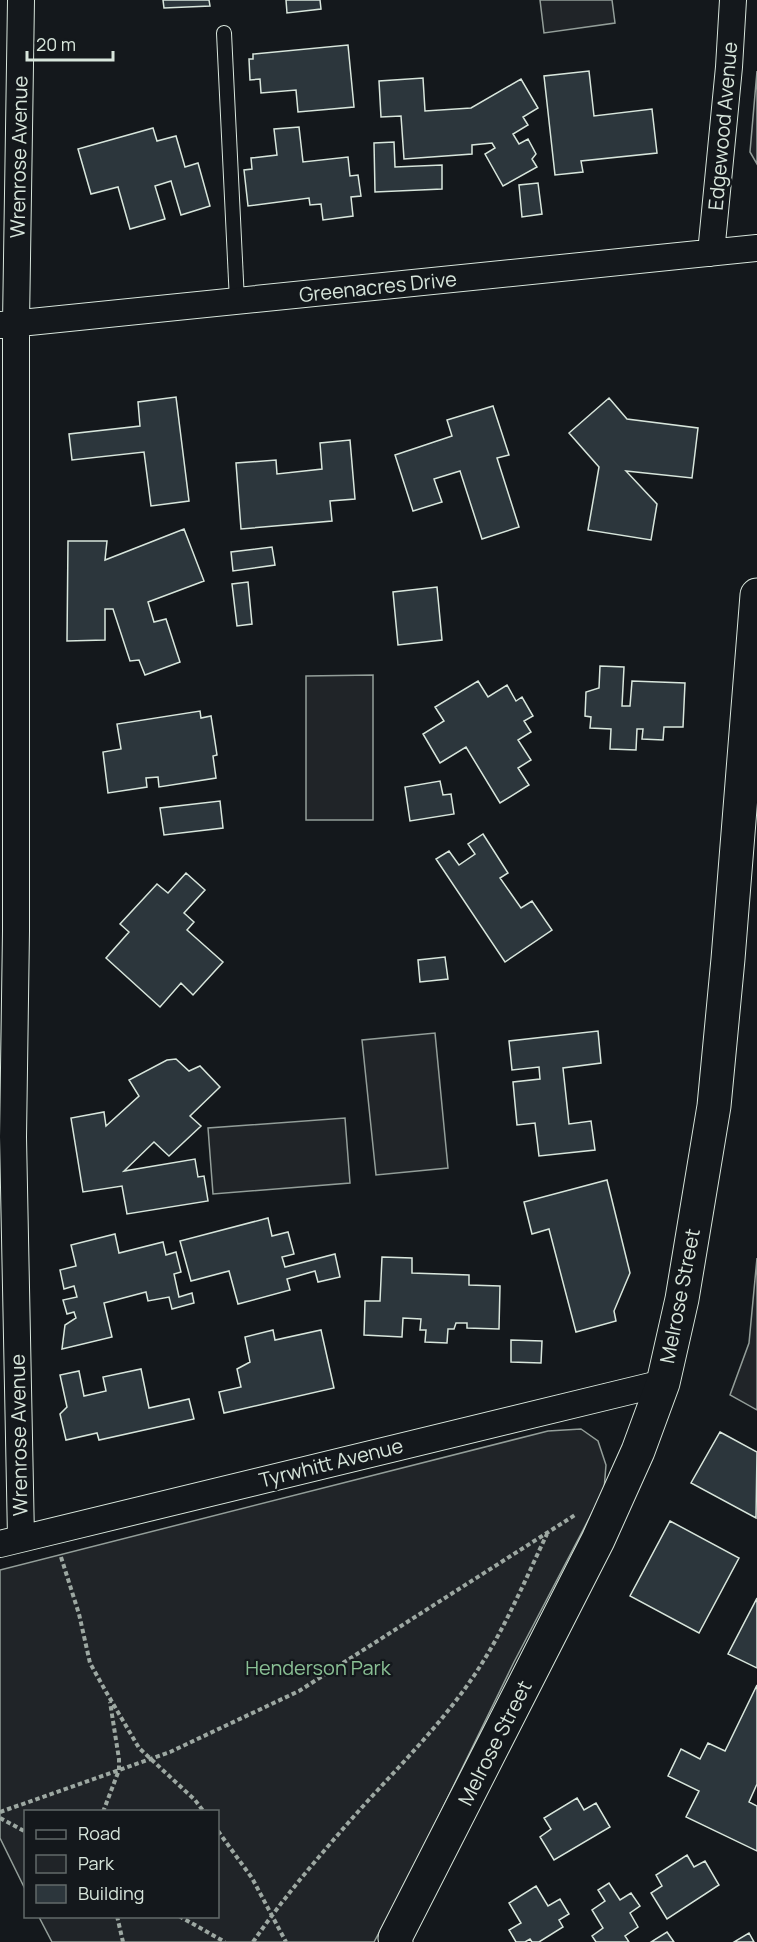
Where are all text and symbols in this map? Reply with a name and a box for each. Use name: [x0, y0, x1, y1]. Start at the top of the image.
scale bar: [27, 24, 112, 62]
text: 20 m: [36, 32, 76, 56]
street label: Edgewood Avenue: [702, 40, 743, 211]
street label: Wrenrose Avenue: [4, 76, 33, 238]
street label: Greenacres Drive: [298, 265, 458, 308]
street label: Melrose Street: [653, 1226, 706, 1366]
street label: Wrenrose Avenue: [4, 1354, 33, 1516]
street label: Tyrwhitt Avenue: [256, 1432, 406, 1493]
park label: Henderson Park: [245, 1654, 392, 1681]
street label: Melrose Street: [451, 1676, 538, 1810]
legend: [24, 1810, 219, 1918]
text: Road: [78, 1821, 121, 1845]
text: Park: [78, 1851, 115, 1875]
text: Building: [78, 1881, 144, 1905]

